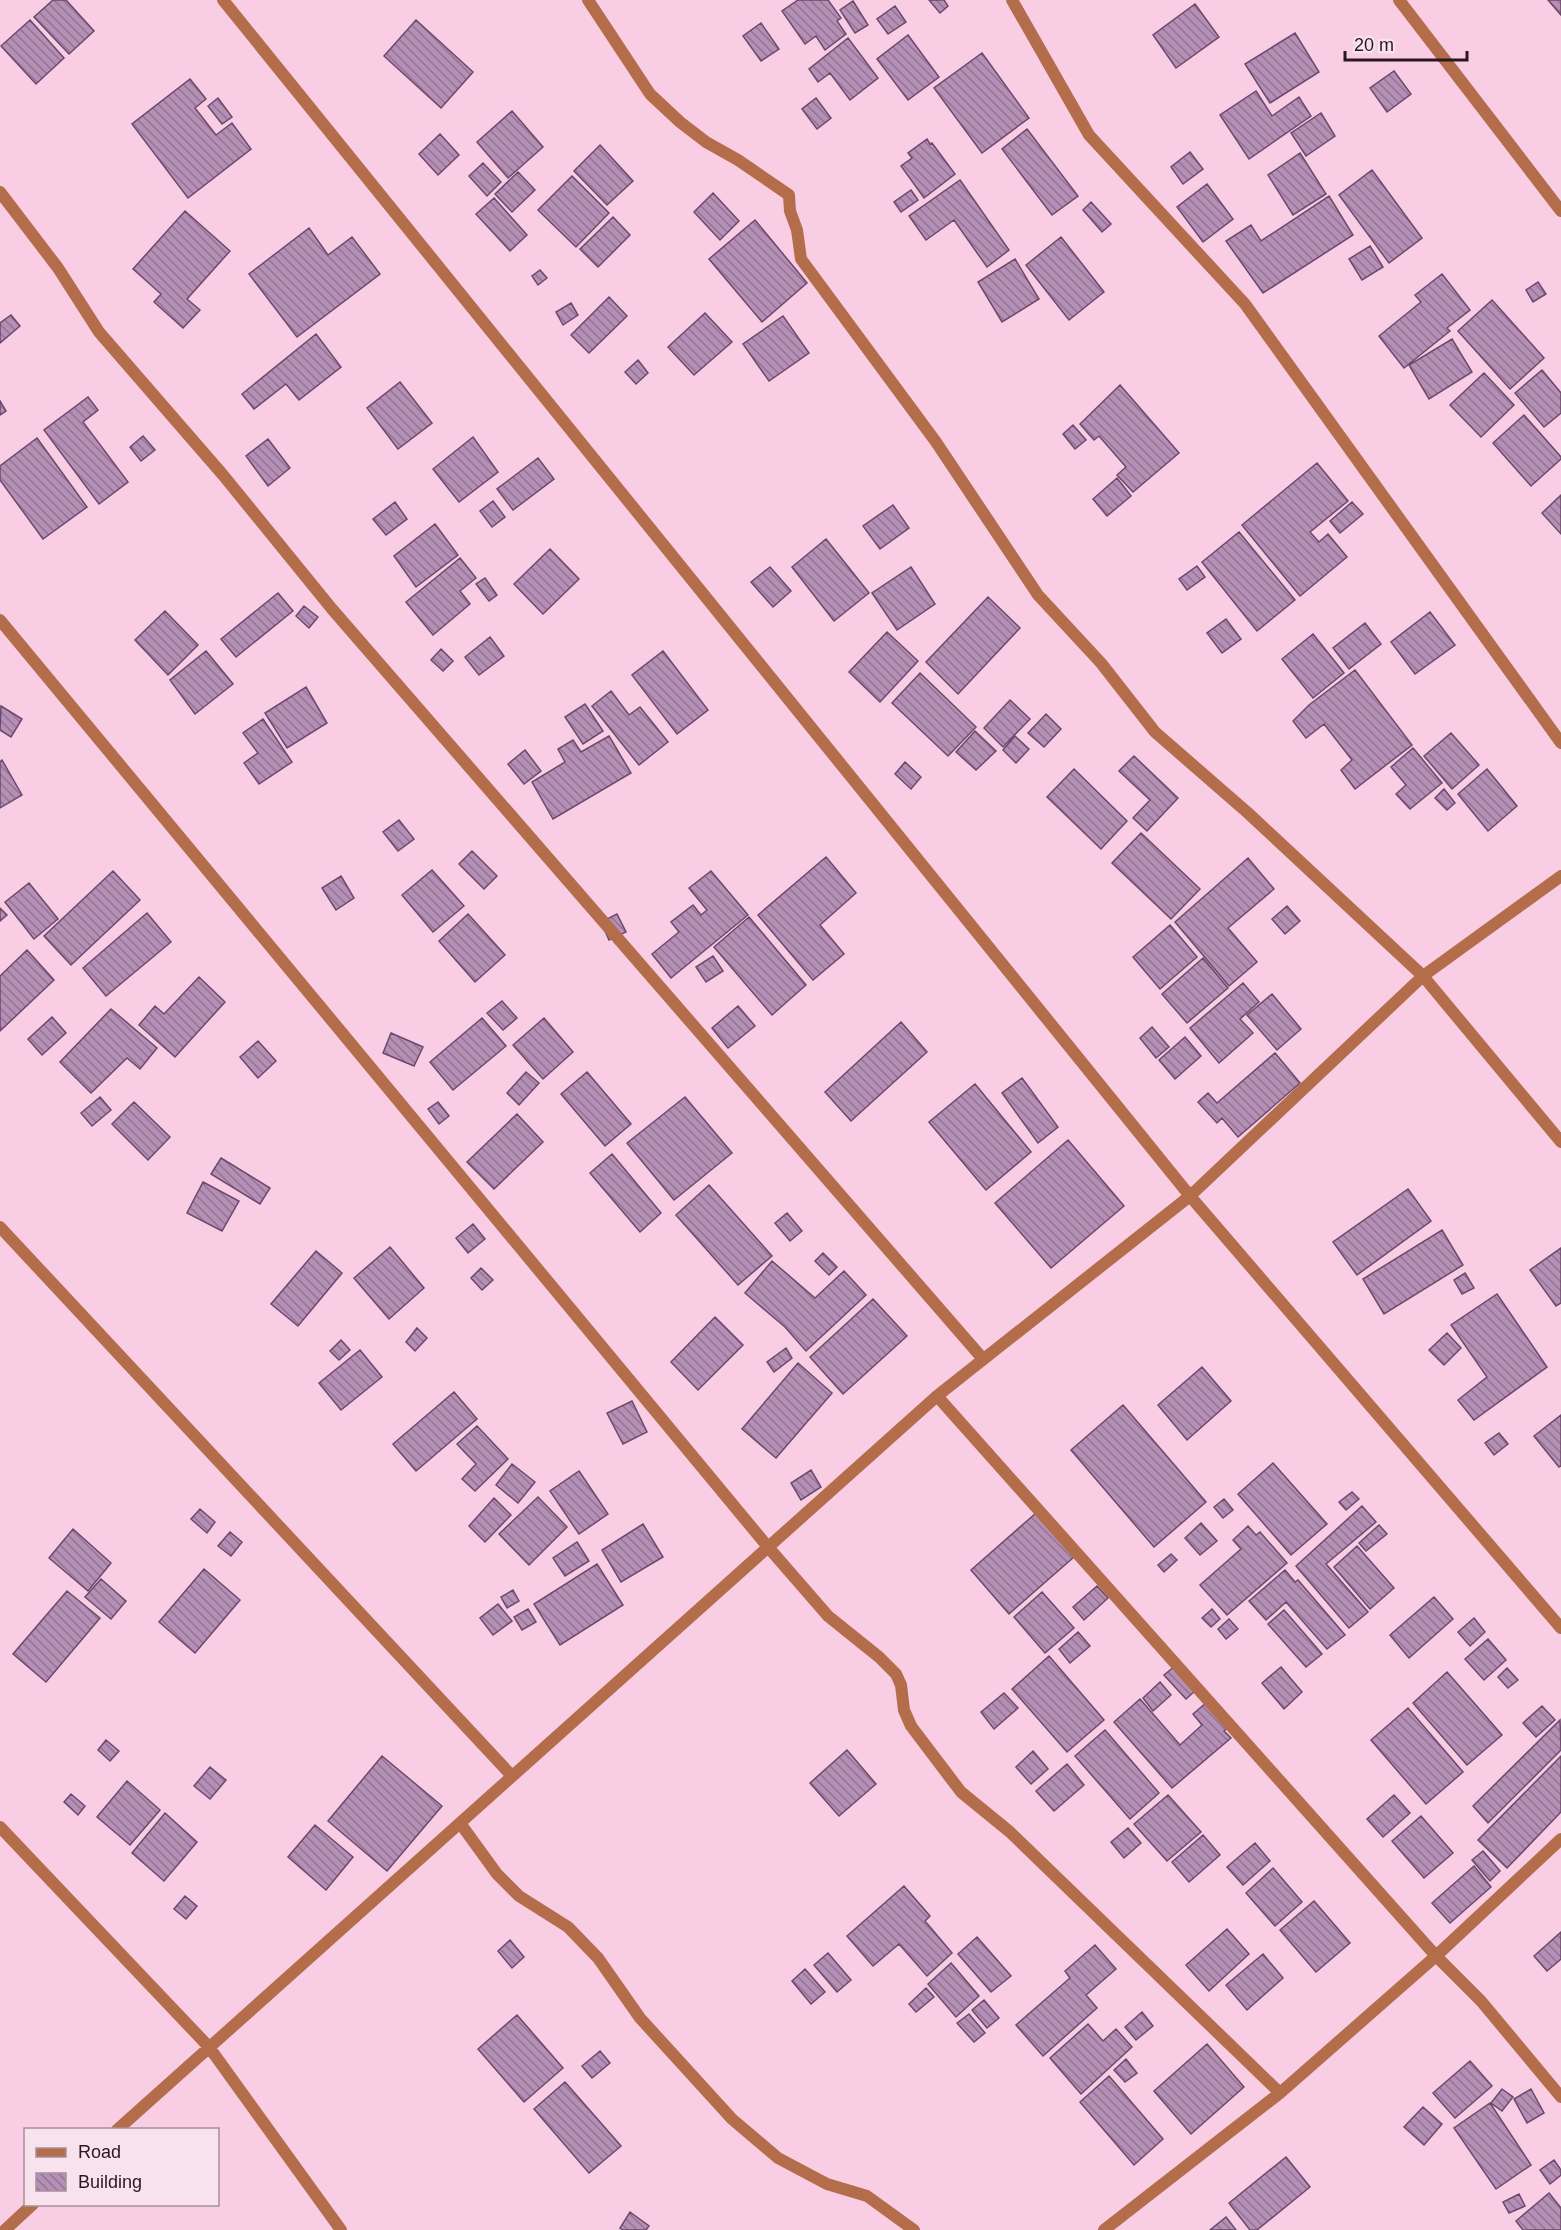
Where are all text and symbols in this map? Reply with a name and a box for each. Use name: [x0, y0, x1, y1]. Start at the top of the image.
scale bar: [1345, 24, 1466, 62]
text: 20 m: [1354, 35, 1394, 55]
legend: [24, 2128, 219, 2206]
text: Road: [78, 2142, 121, 2162]
text: Building: [78, 2172, 142, 2192]

